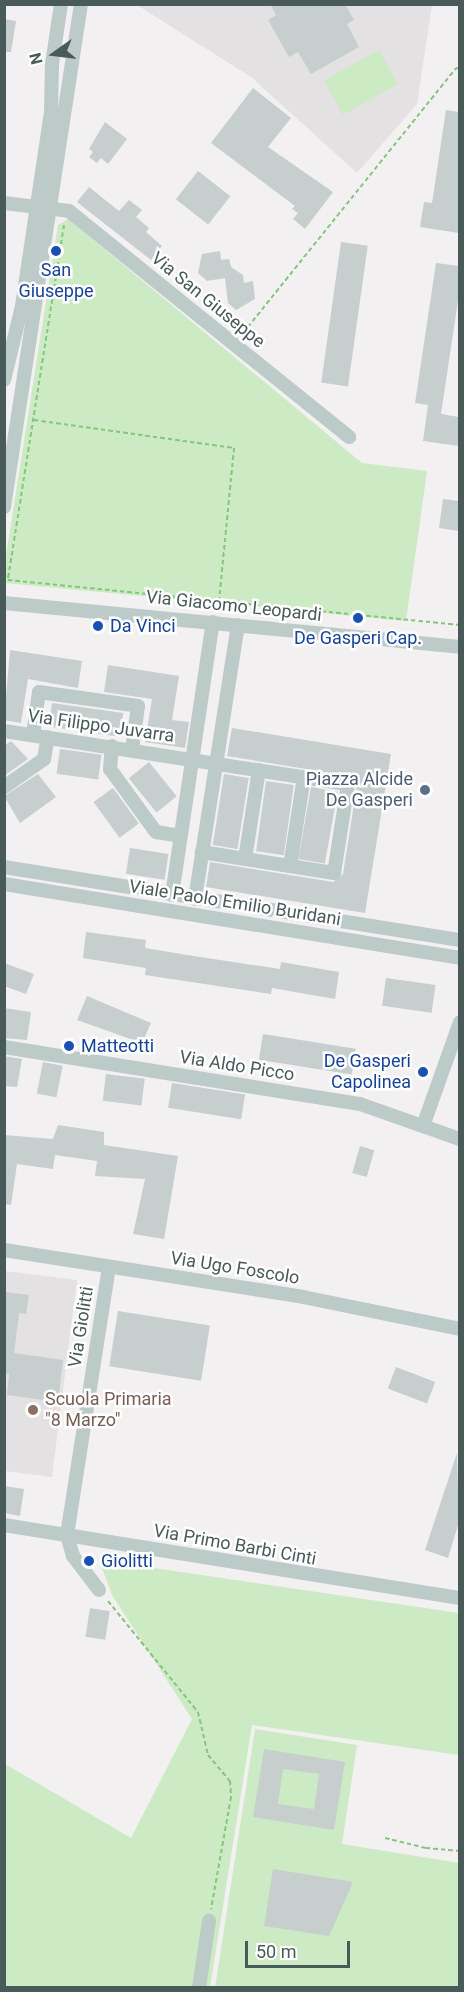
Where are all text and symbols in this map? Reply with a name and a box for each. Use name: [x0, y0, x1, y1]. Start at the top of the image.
north arrow: [24, 24, 84, 84]
text: N: [25, 51, 47, 66]
marker: San Giuseppe: [49, 244, 63, 258]
street label: Via San Giuseppe: [147, 248, 269, 352]
place label: San Giuseppe: [18, 260, 94, 302]
street label: Via Giacomo Leopardi: [145, 586, 323, 626]
marker: De Gasperi Cap.: [351, 611, 365, 625]
place label: Da Vinci: [110, 615, 176, 637]
marker: Da Vinci: [91, 619, 105, 633]
place label: De Gasperi Cap.: [294, 627, 422, 649]
street label: Via Filippo Juvarra: [26, 705, 176, 747]
place label: Piazza Alcide De Gasperi: [306, 769, 413, 812]
marker: Piazza Alcide De Gasperi: [418, 783, 432, 797]
street label: Viale Paolo Emilio Buridani: [128, 876, 342, 930]
place label: Matteotti: [81, 1035, 154, 1057]
marker: Matteotti: [62, 1039, 76, 1053]
street label: Via Aldo Picco: [178, 1046, 296, 1086]
place label: De Gasperi Capolinea: [324, 1051, 411, 1094]
marker: De Gasperi Capolinea: [416, 1065, 430, 1079]
street label: Via Ugo Foscolo: [169, 1247, 301, 1289]
street label: Via Giolitti: [64, 1285, 98, 1369]
place label: Scuola Primaria "8 Marzo": [45, 1389, 172, 1432]
marker: Scuola Primaria "8 Marzo": [26, 1403, 40, 1417]
street label: Via Primo Barbi Cinti: [152, 1520, 318, 1570]
place label: Giolitti: [101, 1550, 153, 1572]
marker: Giolitti: [82, 1554, 96, 1568]
scale bar: [248, 1929, 353, 1967]
text: 50 m: [256, 1941, 296, 1962]

